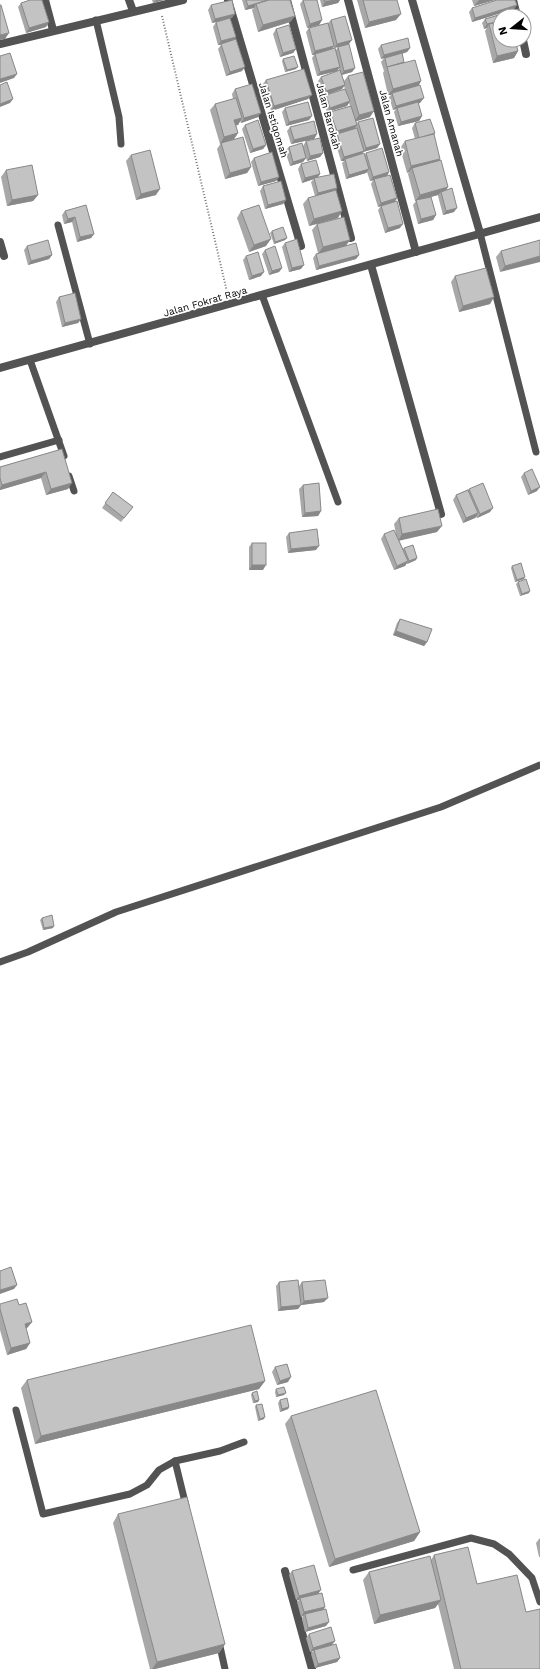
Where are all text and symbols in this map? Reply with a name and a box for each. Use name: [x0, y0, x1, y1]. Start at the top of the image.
north arrow: [492, 8, 532, 48]
text: N: [496, 25, 510, 37]
street label: Jalan Istiqomah: [257, 81, 290, 159]
street label: Jalan Barokah: [314, 81, 343, 151]
street label: Jalan Amanah: [377, 88, 406, 158]
street label: Jalan Fokrat Raya: [162, 284, 249, 319]

